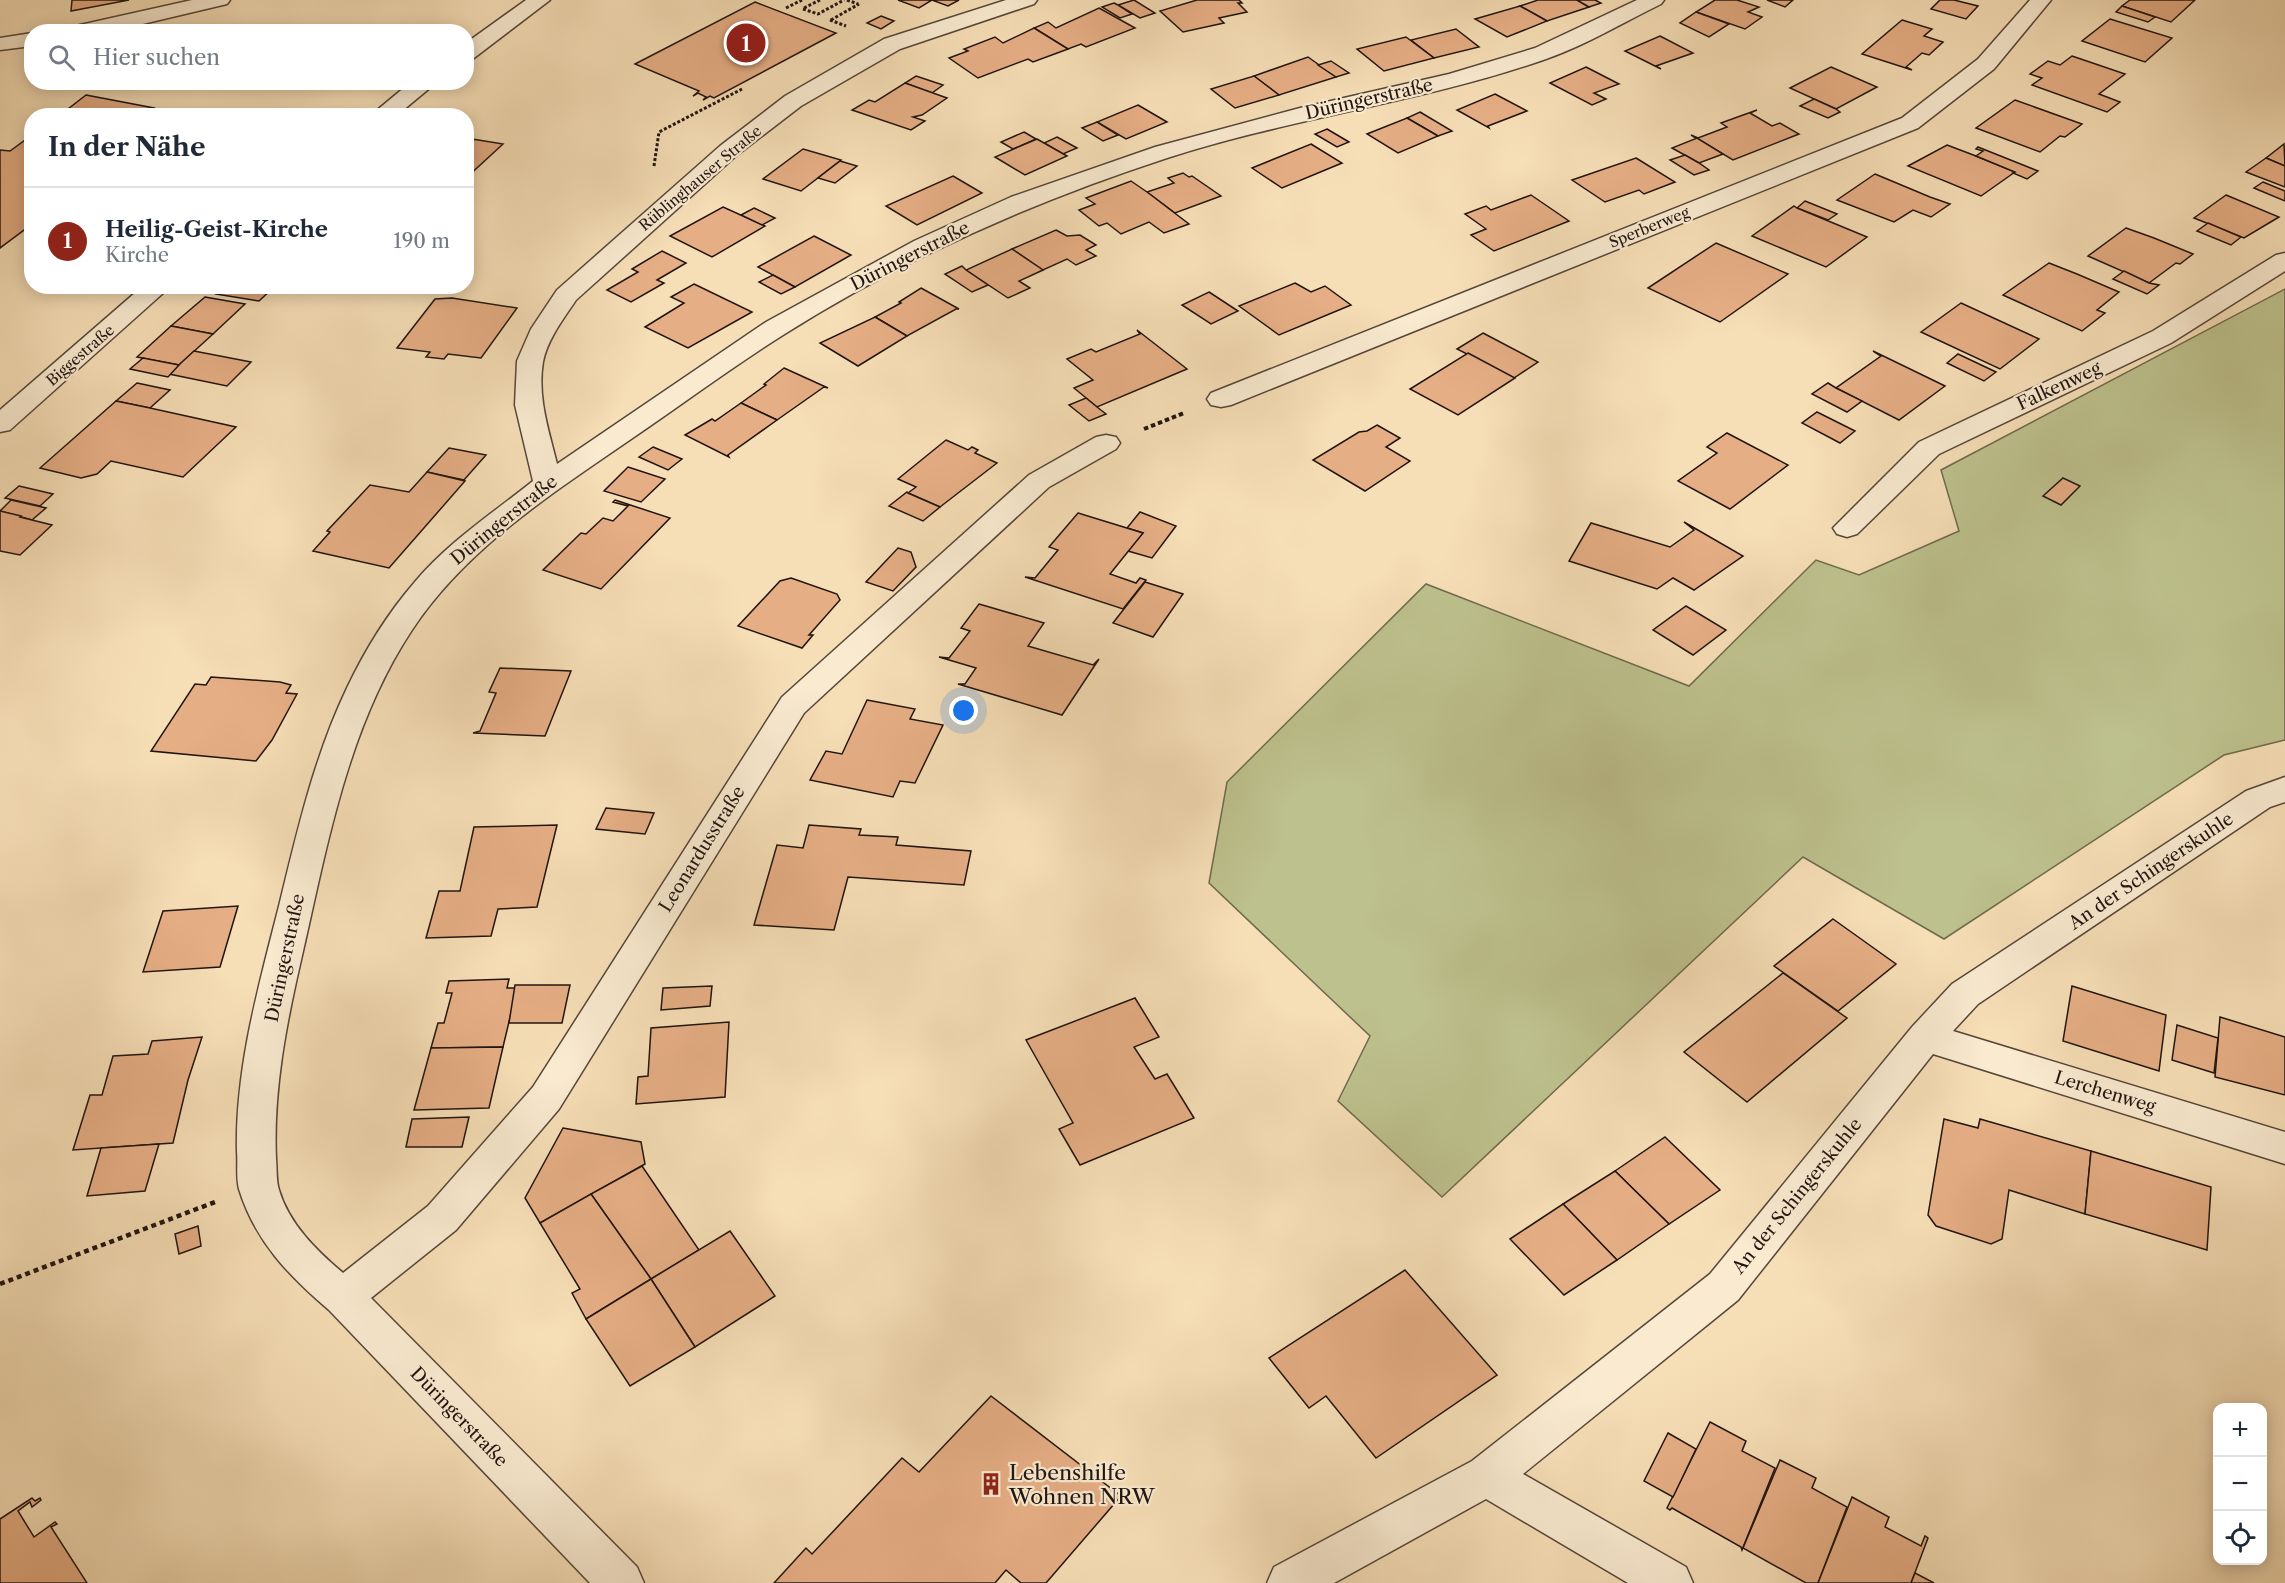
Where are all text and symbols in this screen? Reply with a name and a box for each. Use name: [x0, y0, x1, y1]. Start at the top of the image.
pin: 1: [726, 20, 766, 66]
search box: [24, 24, 474, 90]
icon: search: [45, 41, 78, 74]
text: Hier suchen: [93, 44, 220, 71]
street label: Düringerstraße: [1303, 74, 1435, 124]
street label: Rüblinghauser Straße: [635, 121, 765, 235]
text: In der Nähe: [48, 131, 205, 163]
street label: Sperberweg: [1606, 202, 1692, 252]
text: Heilig-Geist-Kirche: [105, 216, 328, 243]
street label: Düringerstraße: [847, 217, 973, 295]
text: 1: [63, 229, 72, 253]
text: 190 m: [393, 229, 450, 253]
text: Kirche: [105, 243, 169, 267]
street label: Biggestraße: [42, 320, 118, 390]
street label: Falkenweg: [2013, 357, 2105, 415]
street label: Düringerstraße: [446, 470, 562, 570]
your location: [949, 696, 978, 725]
street label: Leonardusstraße: [654, 782, 750, 916]
street label: An der Schingerskuhle: [2064, 808, 2237, 935]
street label: Düringerstraße: [261, 892, 309, 1024]
street label: Lerchenweg: [2052, 1066, 2159, 1118]
street label: An der Schingerskuhle: [1727, 1114, 1867, 1279]
street label: Düringerstraße: [406, 1362, 512, 1472]
map controls: [2213, 1403, 2267, 1565]
button: +: [2213, 1403, 2267, 1457]
button: −: [2213, 1457, 2267, 1511]
place label: Lebenshilfe Wohnen NRW: [1008, 1460, 1156, 1509]
building icon: Lebenshilfe Wohnen NRW: [978, 1471, 1004, 1497]
button: locate: [2213, 1511, 2267, 1565]

